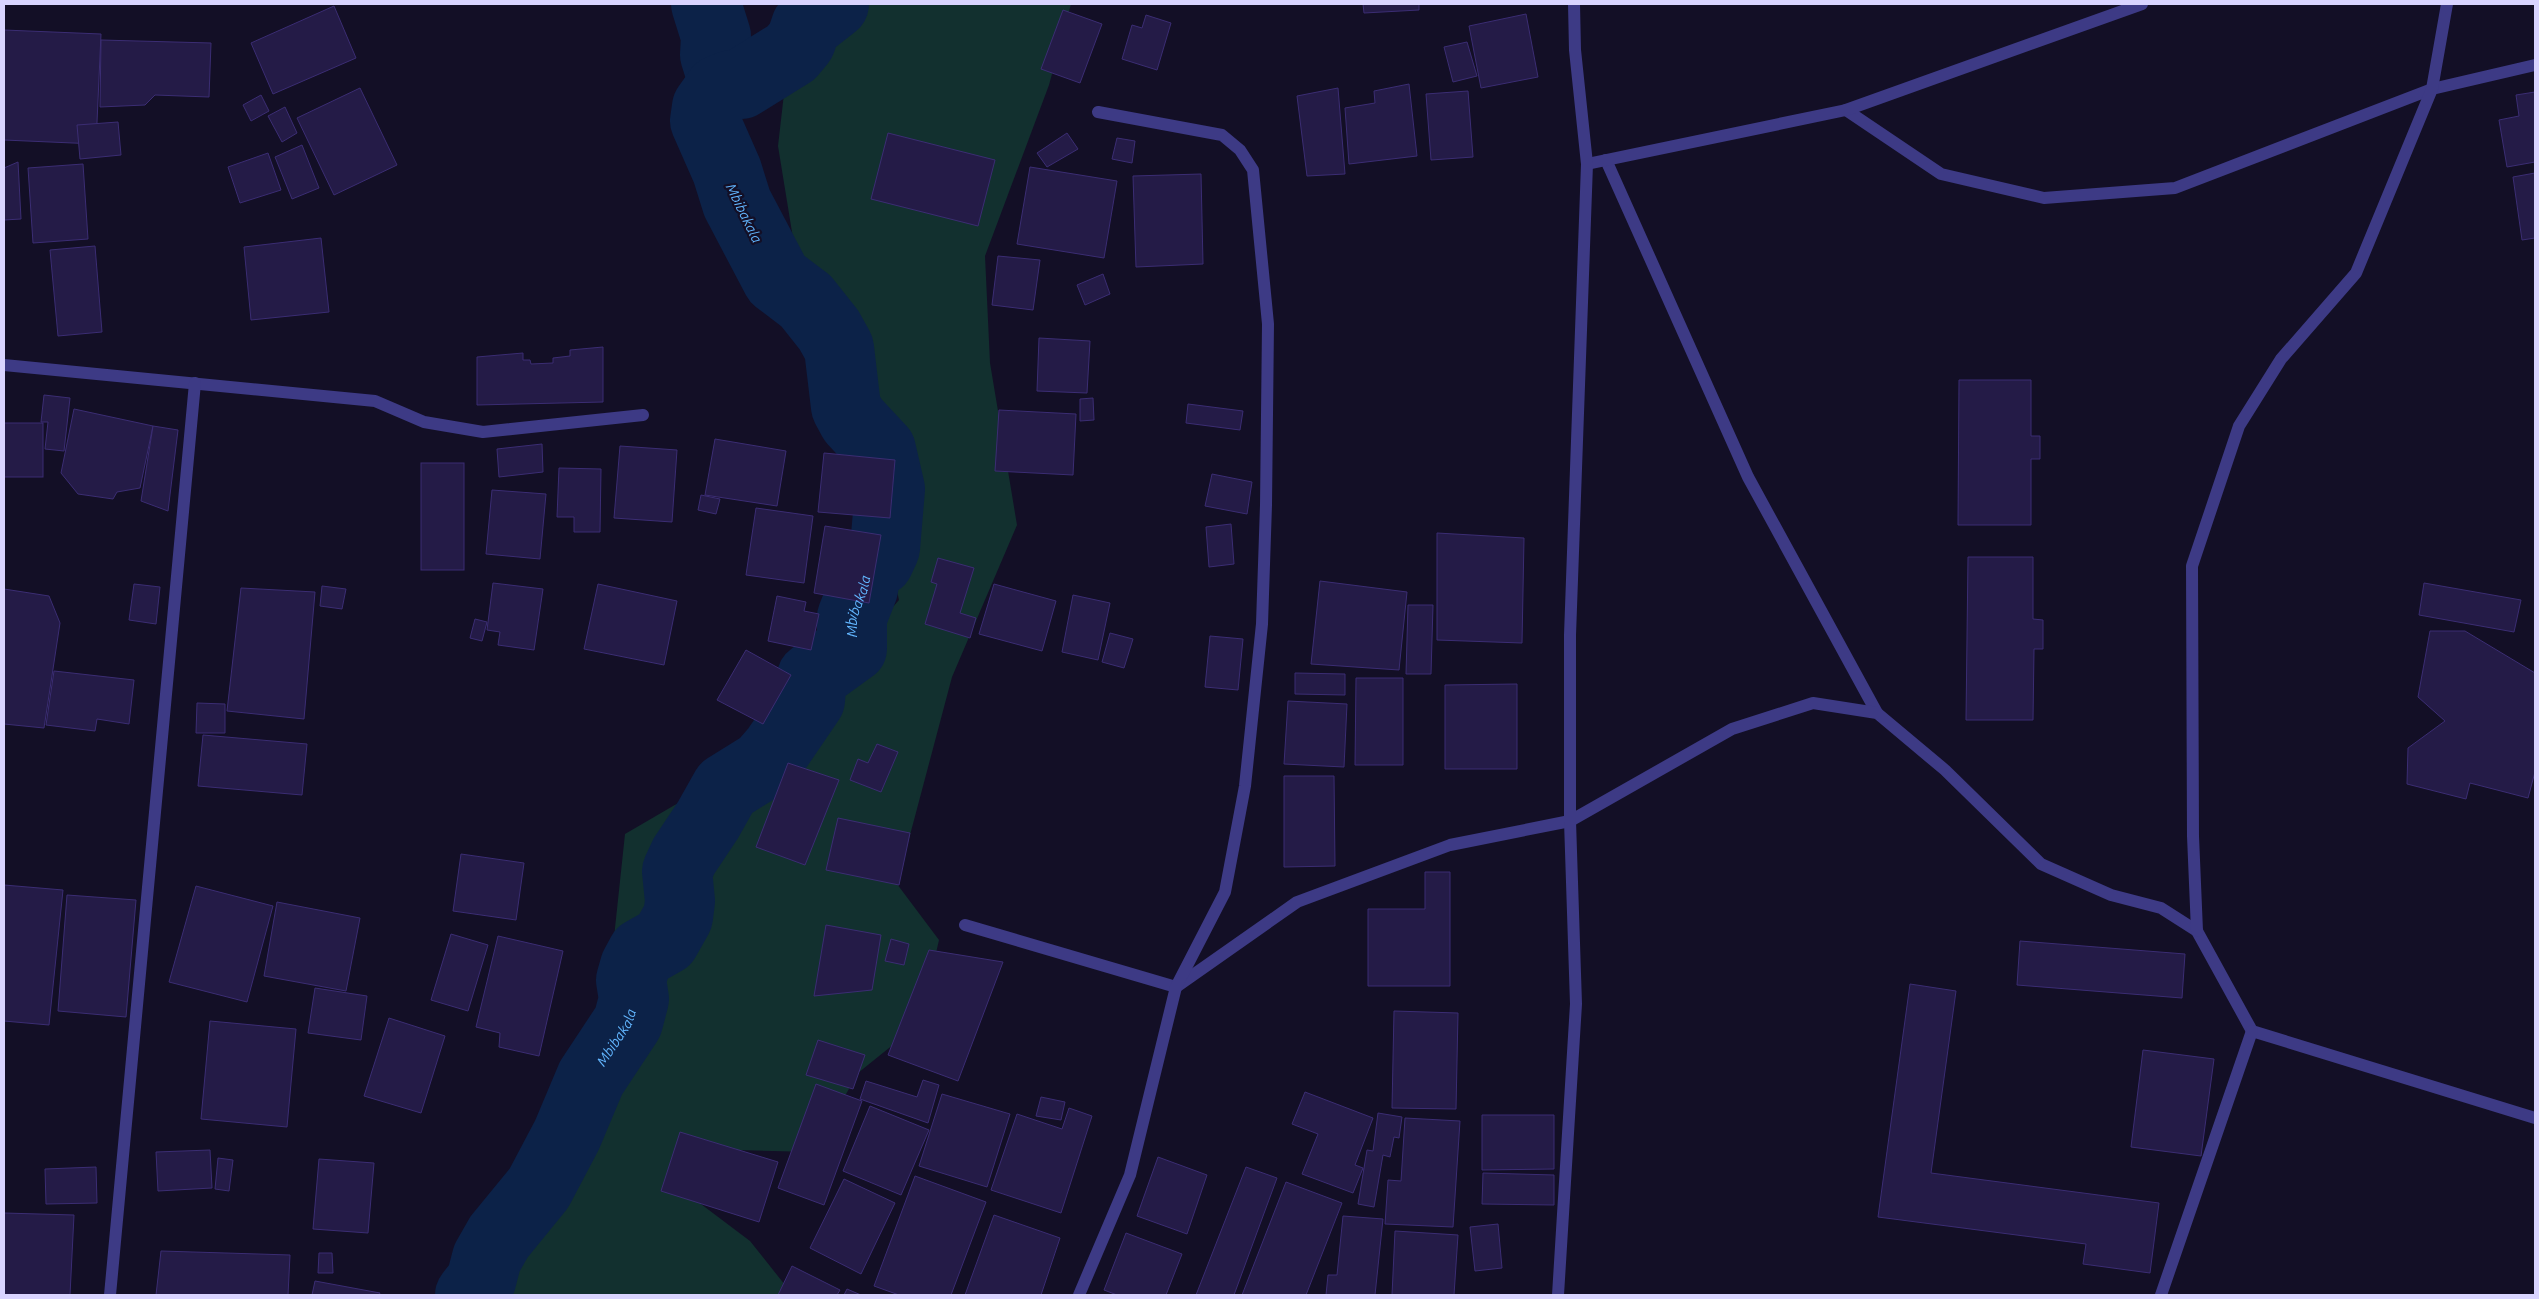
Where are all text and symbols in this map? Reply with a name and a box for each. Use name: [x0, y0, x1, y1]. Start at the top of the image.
water label: Mbibakala: [723, 181, 765, 246]
water label: Mbibakala: [844, 574, 873, 637]
water label: Mbibakala: [593, 1007, 639, 1069]

